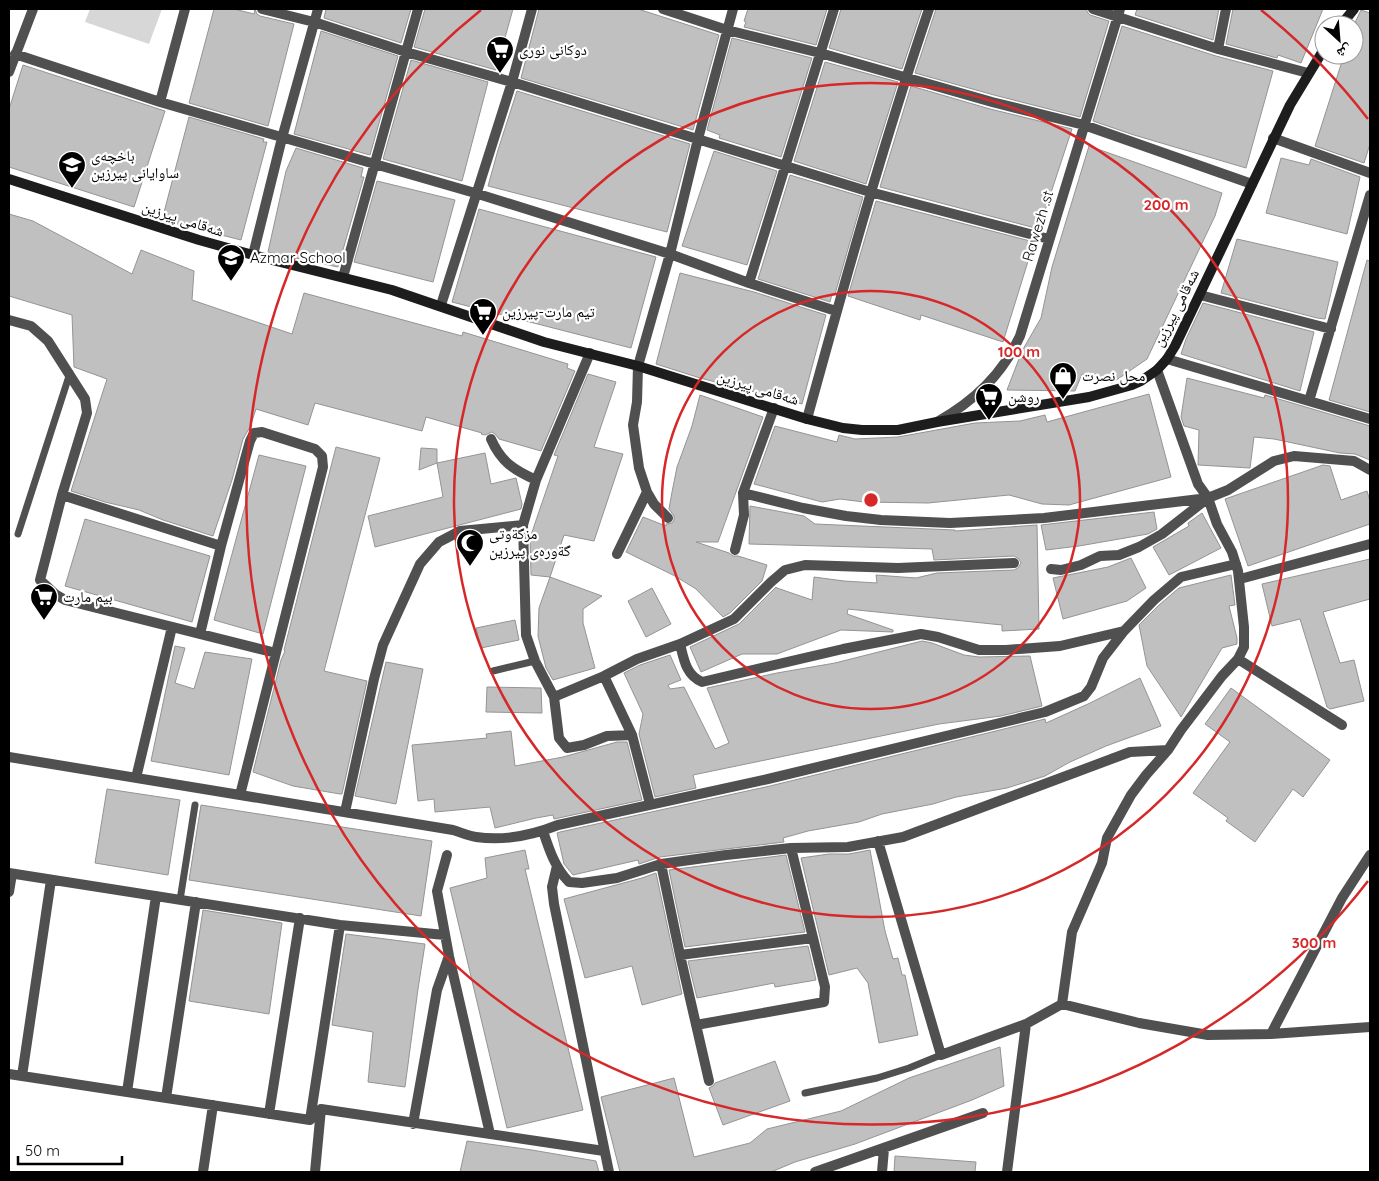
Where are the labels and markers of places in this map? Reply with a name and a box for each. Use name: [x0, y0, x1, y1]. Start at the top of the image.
supermarket icon: دوکانی نوری: [485, 35, 515, 74]
place label: دوکانی نوری: [519, 40, 587, 60]
place label: باخچەی ساوایانی پیرزین: [91, 146, 179, 183]
school or university icon: باخچەی ساوایانی پیرزین: [57, 150, 87, 189]
school or university icon: Azmar School: [216, 243, 246, 282]
place label: Azmar School: [250, 248, 346, 267]
supermarket icon: تیم مارت-پیرزین: [468, 297, 498, 336]
place label: تیم مارت-پیرزین: [502, 302, 595, 322]
shop icon: محل نصرت: [1048, 361, 1078, 400]
place label: محل نصرت: [1082, 366, 1145, 386]
supermarket icon: روشن: [974, 382, 1004, 421]
place label: روشن: [1008, 387, 1040, 407]
centre of rings: [862, 491, 880, 509]
place label: مزگةوتی گةورەی پیرزین: [489, 524, 571, 561]
mosque icon: مزگةوتی گةورەی پیرزین: [455, 528, 485, 567]
supermarket icon: بیم مارت: [29, 582, 59, 621]
place label: بیم مارت: [63, 587, 113, 607]

